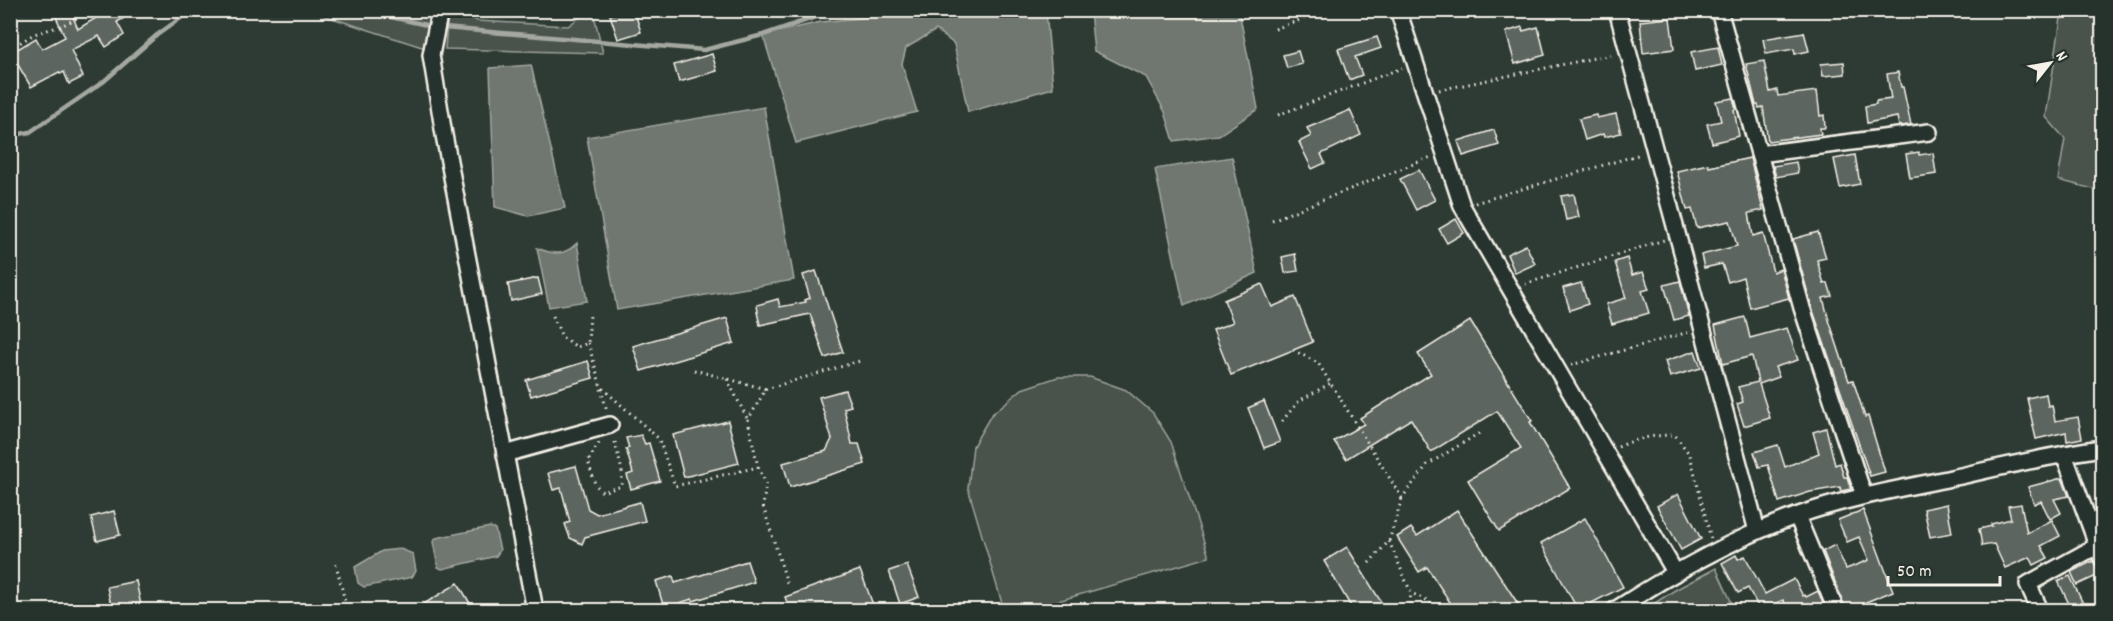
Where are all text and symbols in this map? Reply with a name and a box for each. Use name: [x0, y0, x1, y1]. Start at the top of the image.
north arrow: [2020, 33, 2080, 93]
text: N: [2049, 47, 2073, 66]
scale bar: [1888, 549, 2000, 587]
text: 50 m: [1897, 560, 1932, 585]

